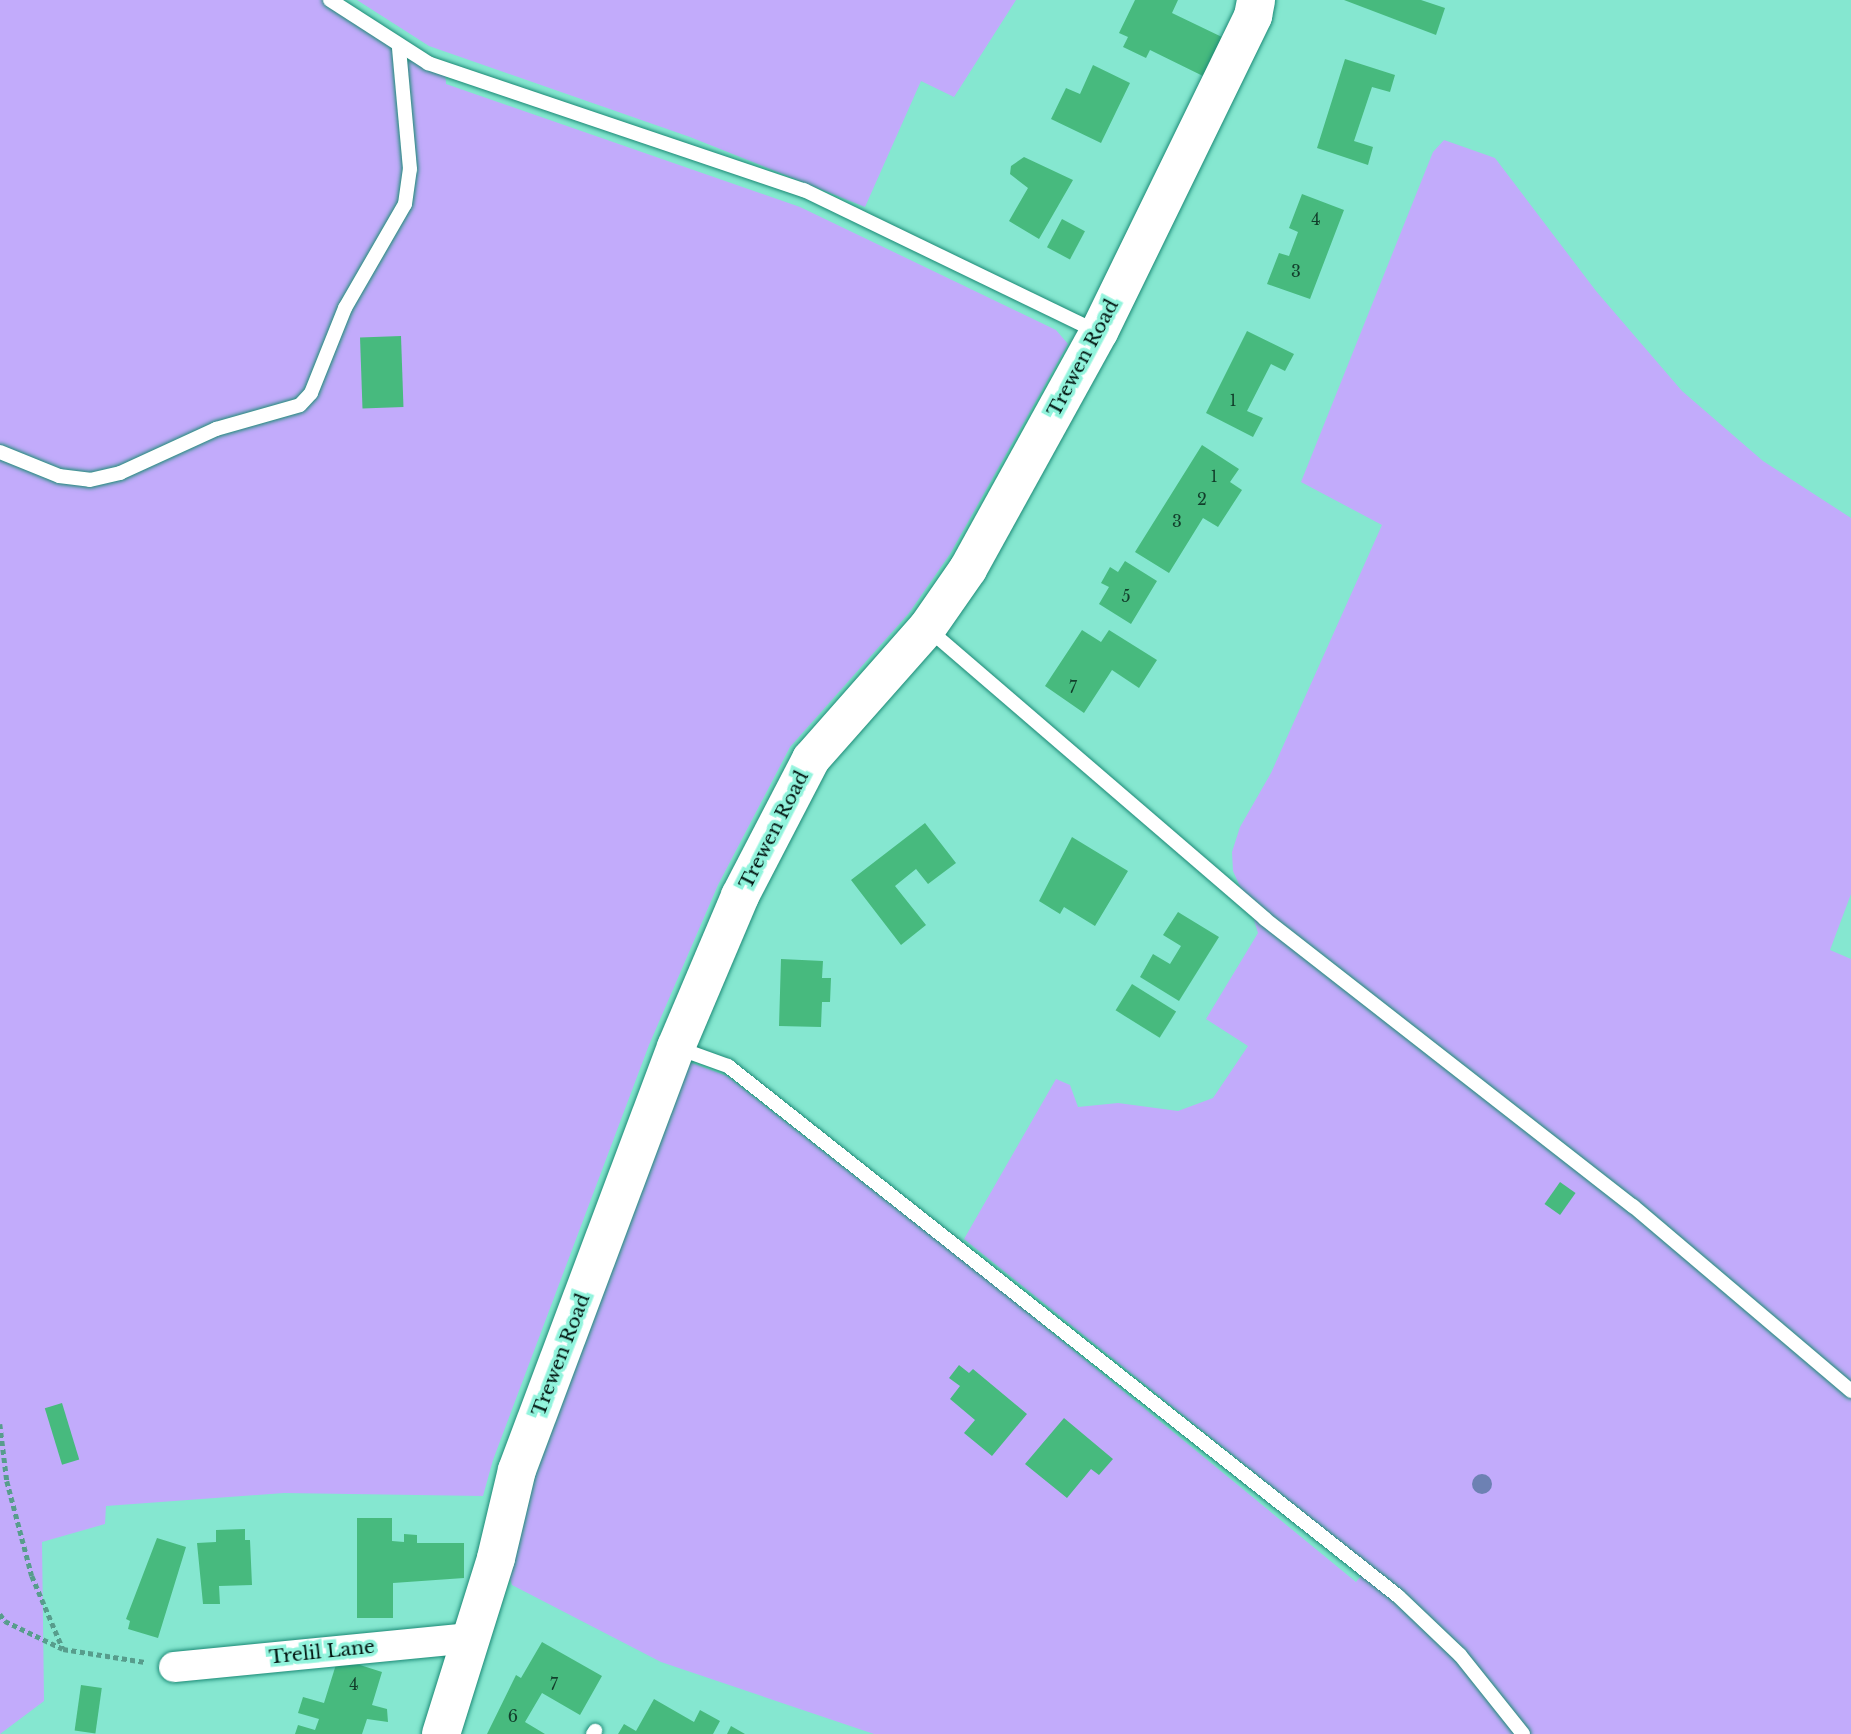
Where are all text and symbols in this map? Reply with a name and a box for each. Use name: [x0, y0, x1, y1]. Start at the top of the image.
house number: 4: [1311, 209, 1321, 229]
house number: 3: [1291, 261, 1301, 281]
street label: Trewen Road: [1043, 296, 1123, 420]
house number: 1: [1229, 390, 1237, 410]
house number: 1: [1210, 466, 1218, 486]
house number: 2: [1197, 489, 1207, 509]
house number: 3: [1172, 511, 1182, 531]
house number: 5: [1121, 586, 1131, 606]
house number: 7: [1069, 677, 1077, 697]
street label: Trewen Road: [735, 767, 813, 893]
street label: Trewen Road: [527, 1291, 595, 1419]
street label: Trelil Lane: [268, 1635, 376, 1669]
house number: 4: [349, 1674, 359, 1694]
house number: 7: [550, 1674, 558, 1694]
house number: 6: [508, 1706, 518, 1726]

